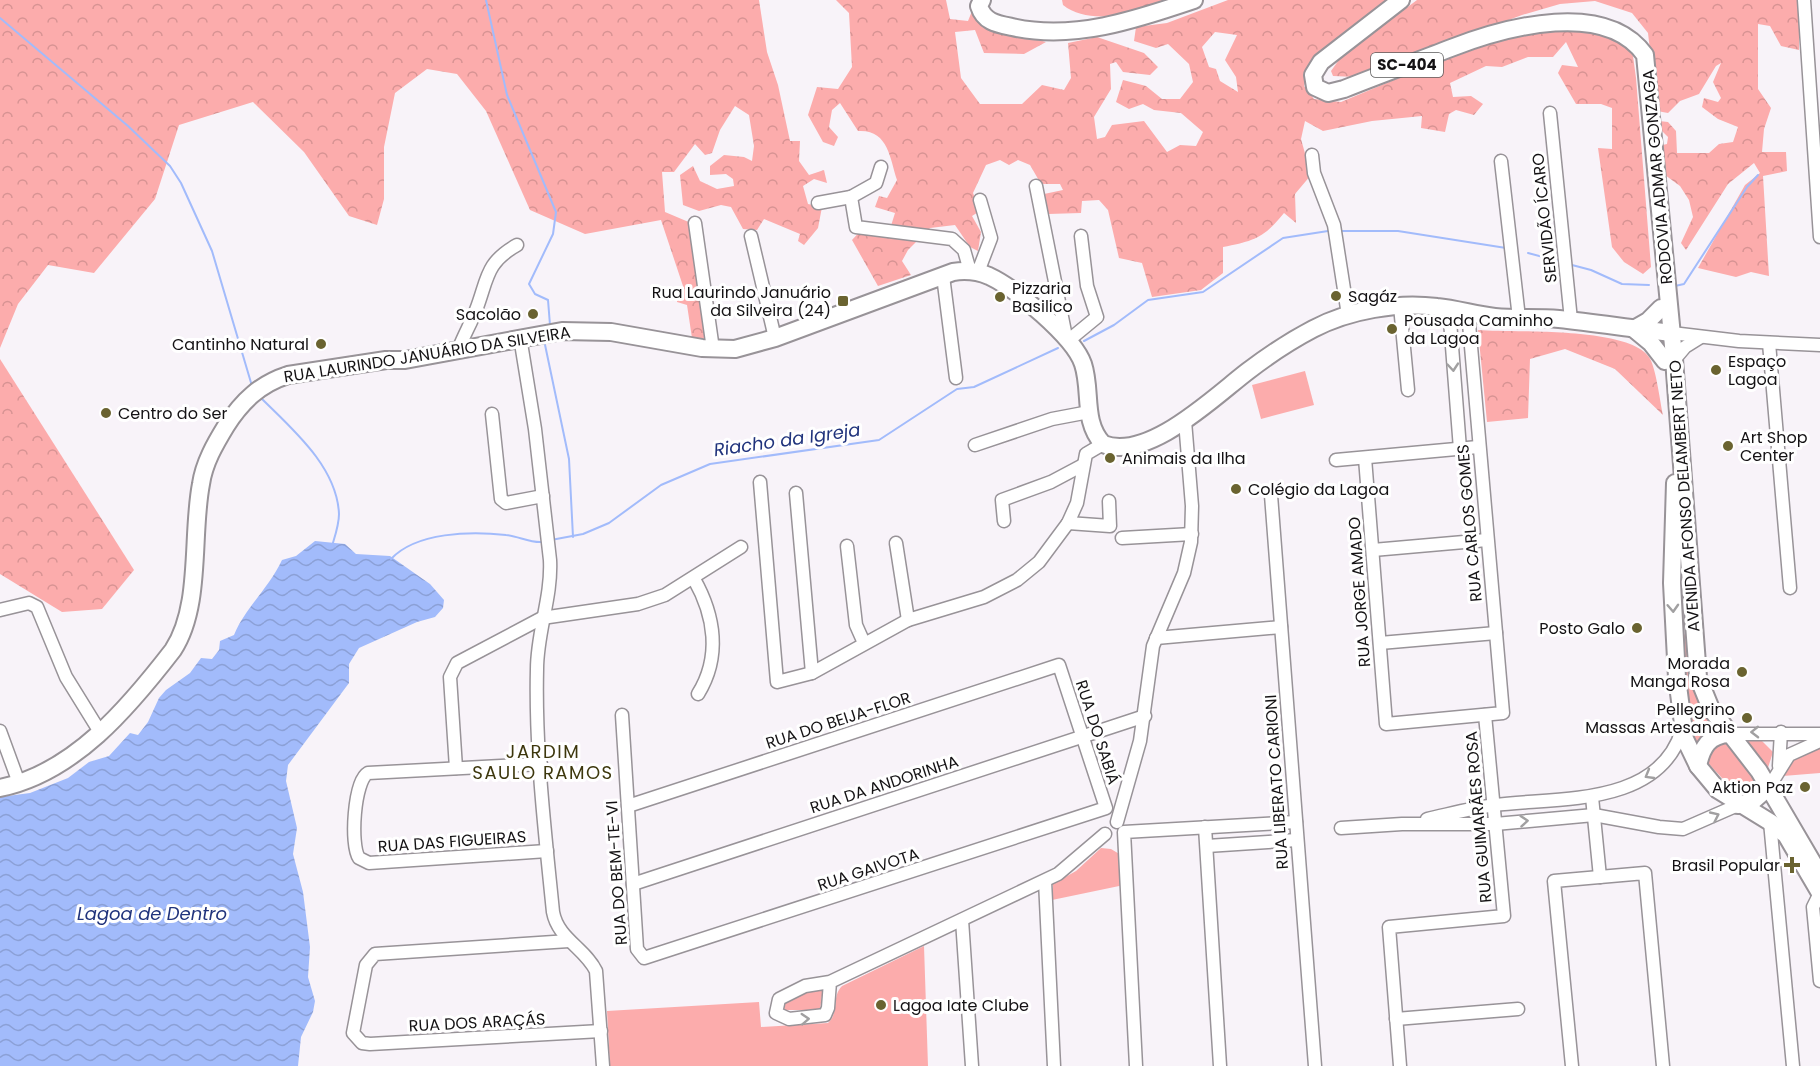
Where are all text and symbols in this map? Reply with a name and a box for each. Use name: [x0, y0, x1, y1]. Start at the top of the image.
road number: SC-404: [1371, 53, 1443, 77]
street label: RODOVIA ADMAR GONZAGA: [1637, 68, 1678, 285]
street label: SERVIDÃO ÍCARO: [1526, 152, 1563, 284]
place label: Pizzaria Basilico: [1012, 277, 1073, 318]
place label: Rua Laurindo Januário da Silveira (24): [652, 281, 831, 322]
place label: Sagáz: [1348, 285, 1397, 308]
marker: Sagáz: [1329, 289, 1343, 303]
marker: Pizzaria Basilico: [993, 290, 1007, 304]
marker: Rua Laurindo Januário da Silveira (24): [836, 294, 850, 308]
place label: Sacolão: [456, 303, 521, 326]
marker: Sacolão: [526, 307, 540, 321]
place label: Pousada Caminho da Lagoa: [1404, 309, 1553, 350]
street label: RUA LAURINDO JANUÁRIO DA SILVEIRA: [282, 320, 572, 389]
marker: Pousada Caminho da Lagoa: [1385, 322, 1399, 336]
place label: Cantinho Natural: [172, 333, 309, 356]
marker: Cantinho Natural: [314, 337, 328, 351]
place label: Espaço Lagoa: [1728, 350, 1786, 391]
street label: AVENIDA AFONSO DELAMBERT NETO: [1664, 359, 1705, 633]
one-way arrow: [1447, 362, 1460, 371]
marker: Espaço Lagoa: [1709, 363, 1723, 377]
place label: Centro do Ser: [118, 402, 227, 425]
marker: Centro do Ser: [99, 406, 113, 420]
water label: Riacho da Igreja: [712, 417, 862, 462]
place label: Art Shop Center: [1740, 426, 1808, 467]
marker: Art Shop Center: [1721, 439, 1735, 453]
street label: RUA CARLOS GOMES: [1451, 443, 1488, 603]
place label: Animais da Ilha: [1122, 447, 1246, 470]
marker: Animais da Ilha: [1103, 451, 1117, 465]
place label: Colégio da Lagoa: [1248, 478, 1389, 501]
marker: Colégio da Lagoa: [1229, 482, 1243, 496]
street label: RUA JORGE AMADO: [1343, 516, 1376, 668]
one-way arrow: [1667, 603, 1680, 612]
place label: Posto Galo: [1539, 617, 1625, 640]
marker: Posto Galo: [1630, 621, 1644, 635]
place label: Morada Manga Rosa: [1630, 652, 1730, 693]
marker: Morada Manga Rosa: [1735, 665, 1749, 679]
street label: RUA DO SABIÁ: [1070, 677, 1125, 787]
street label: RUA DO BEIJA-FLOR: [763, 686, 914, 755]
street label: RUA LIBERATO CARIONI: [1259, 694, 1294, 870]
place label: Pellegrino Massas Artesanais: [1585, 698, 1735, 739]
marker: Pellegrino Massas Artesanais: [1740, 711, 1754, 725]
one-way arrow: [1751, 726, 1760, 738]
street label: RUA GUIMARÃES ROSA: [1460, 730, 1497, 904]
district label: JARDIM SAULO RAMOS: [472, 739, 614, 785]
street label: RUA DA ANDORINHA: [807, 750, 961, 819]
one-way arrow: [1644, 768, 1655, 779]
place label: Aktion Paz: [1712, 776, 1793, 799]
marker: Aktion Paz: [1798, 780, 1812, 794]
street label: RUA DO BEM-TE-VI: [600, 800, 633, 946]
one-way arrow: [1708, 812, 1719, 824]
one-way arrow: [1519, 815, 1528, 828]
street label: RUA DAS FIGUEIRAS: [377, 825, 527, 858]
street label: RUA GAIVOTA: [814, 842, 922, 897]
place label: Brasil Popular: [1672, 854, 1780, 877]
marker: Brasil Popular: [1785, 858, 1799, 872]
water label: Lagoa de Dentro: [77, 901, 227, 926]
place label: Lagoa Iate Clube: [893, 994, 1029, 1017]
marker: Lagoa Iate Clube: [874, 998, 888, 1012]
street label: RUA DOS ARAÇÁS: [408, 1007, 546, 1038]
one-way arrow: [800, 1012, 809, 1025]

